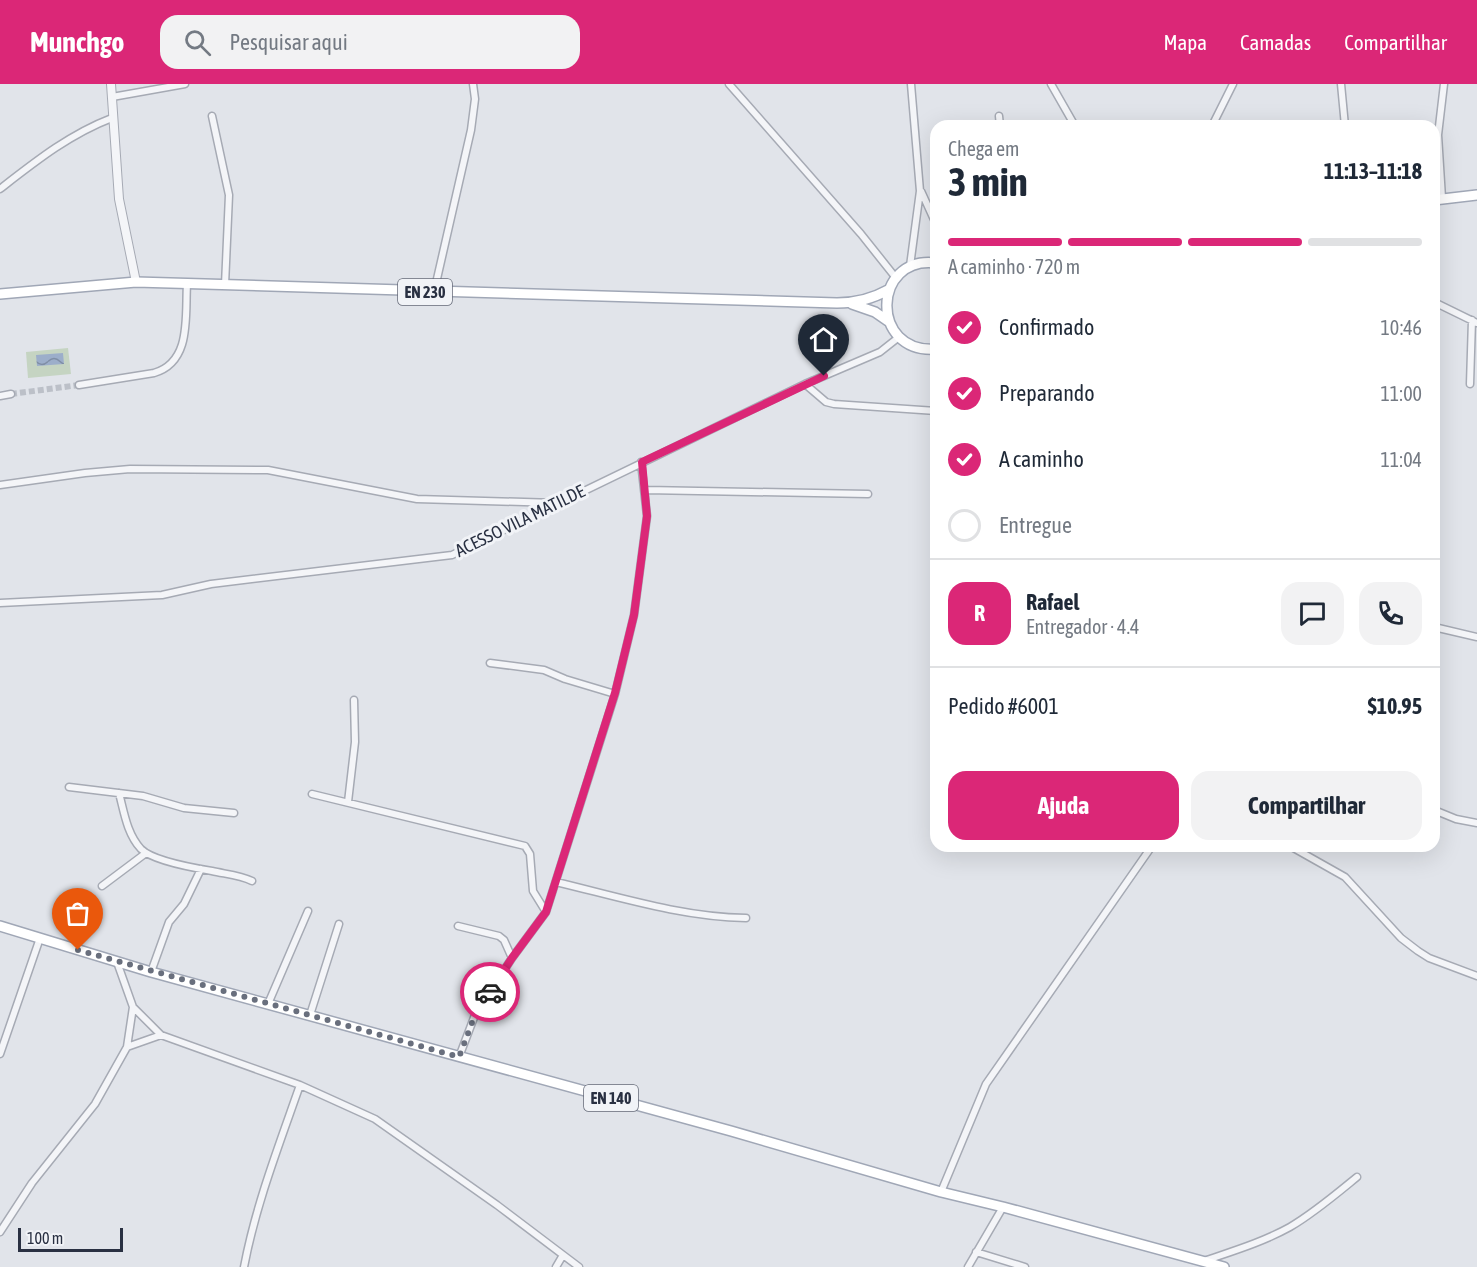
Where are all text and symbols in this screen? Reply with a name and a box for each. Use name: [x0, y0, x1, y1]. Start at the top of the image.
search box: [160, 15, 580, 69]
text: Munchgo: [30, 26, 124, 58]
icon: search: [181, 26, 214, 59]
text: Pesquisar aqui: [229, 29, 348, 55]
text: Mapa: [1163, 30, 1207, 54]
text: Camadas: [1240, 30, 1311, 54]
text: Compartilhar: [1344, 30, 1447, 54]
text: Chega em: [948, 137, 1020, 160]
text: 11:13–11:18: [1324, 158, 1422, 184]
text: 3 min: [948, 160, 1028, 204]
text: A caminho · 720 m: [948, 255, 1080, 278]
road number: EN 230: [398, 279, 452, 305]
icon: check: [948, 311, 981, 344]
pin: [798, 314, 849, 376]
text: Confirmado: [999, 314, 1094, 340]
text: 10:46: [1380, 316, 1422, 339]
icon: home: [807, 323, 840, 356]
icon: check: [948, 377, 981, 410]
text: Preparando: [999, 380, 1095, 406]
text: 11:00: [1380, 382, 1422, 405]
icon: check: [948, 443, 981, 476]
text: A caminho: [999, 446, 1084, 472]
text: 11:04: [1380, 448, 1422, 471]
street label: ACESSO VILA MATILDE: [451, 480, 588, 561]
text: Entregue: [999, 512, 1072, 538]
button: chat: [1281, 582, 1344, 645]
button: phone: [1359, 582, 1422, 645]
text: Rafael: [1026, 589, 1079, 615]
text: R: [974, 600, 985, 626]
text: Entregador · 4.4: [1026, 615, 1139, 638]
text: Pedido #6001: [948, 693, 1059, 719]
text: $10.95: [1367, 693, 1422, 719]
button: Ajuda: [948, 771, 1179, 840]
button: Compartilhar: [1191, 771, 1422, 840]
pin: [52, 888, 103, 950]
icon: bag: [61, 897, 94, 930]
courier: [460, 962, 520, 1022]
icon: car: [474, 976, 507, 1009]
road number: EN 140: [584, 1085, 638, 1111]
scale bar: [18, 1225, 123, 1252]
text: 100 m: [27, 1229, 63, 1247]

